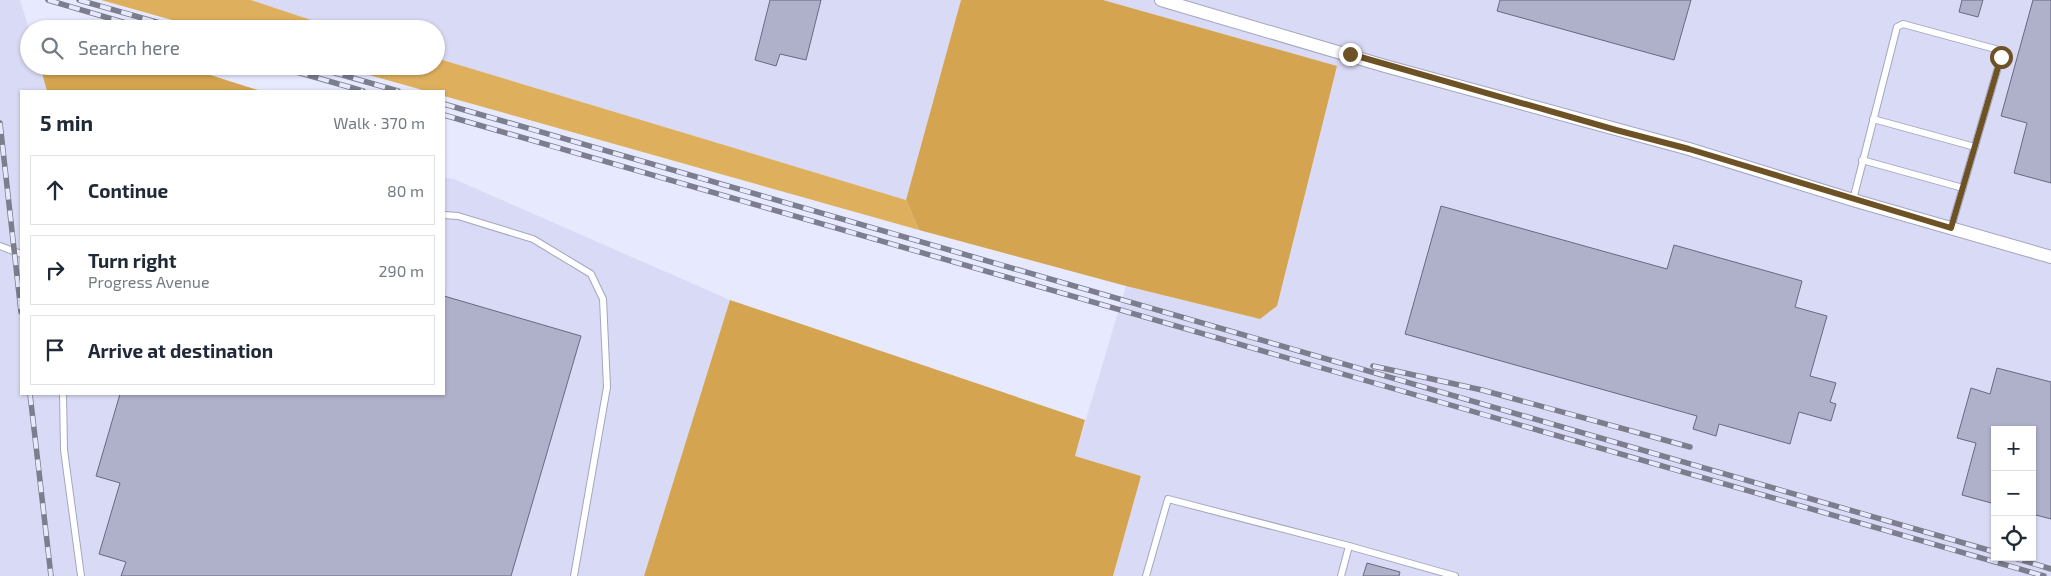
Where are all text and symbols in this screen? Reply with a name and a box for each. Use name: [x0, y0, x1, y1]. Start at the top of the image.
search box: [20, 20, 445, 75]
icon: search: [38, 34, 66, 62]
text: Search here: [78, 36, 180, 59]
route end: [1339, 43, 1362, 66]
route start: [1990, 46, 2013, 69]
text: 5 min: [40, 110, 93, 135]
text: Walk · 370 m: [333, 113, 425, 132]
icon: ahead: [41, 176, 69, 204]
text: Continue: [88, 179, 168, 202]
text: 80 m: [387, 181, 424, 200]
text: Turn right: [88, 249, 176, 272]
icon: right: [41, 256, 69, 284]
text: 290 m: [379, 261, 424, 280]
text: Progress Avenue: [88, 272, 210, 291]
icon: arrive: [41, 336, 69, 364]
text: Arrive at destination: [88, 339, 273, 362]
map controls: [1991, 426, 2036, 561]
button: +: [1991, 426, 2036, 471]
button: −: [1991, 471, 2036, 516]
button: locate: [1991, 516, 2036, 561]

